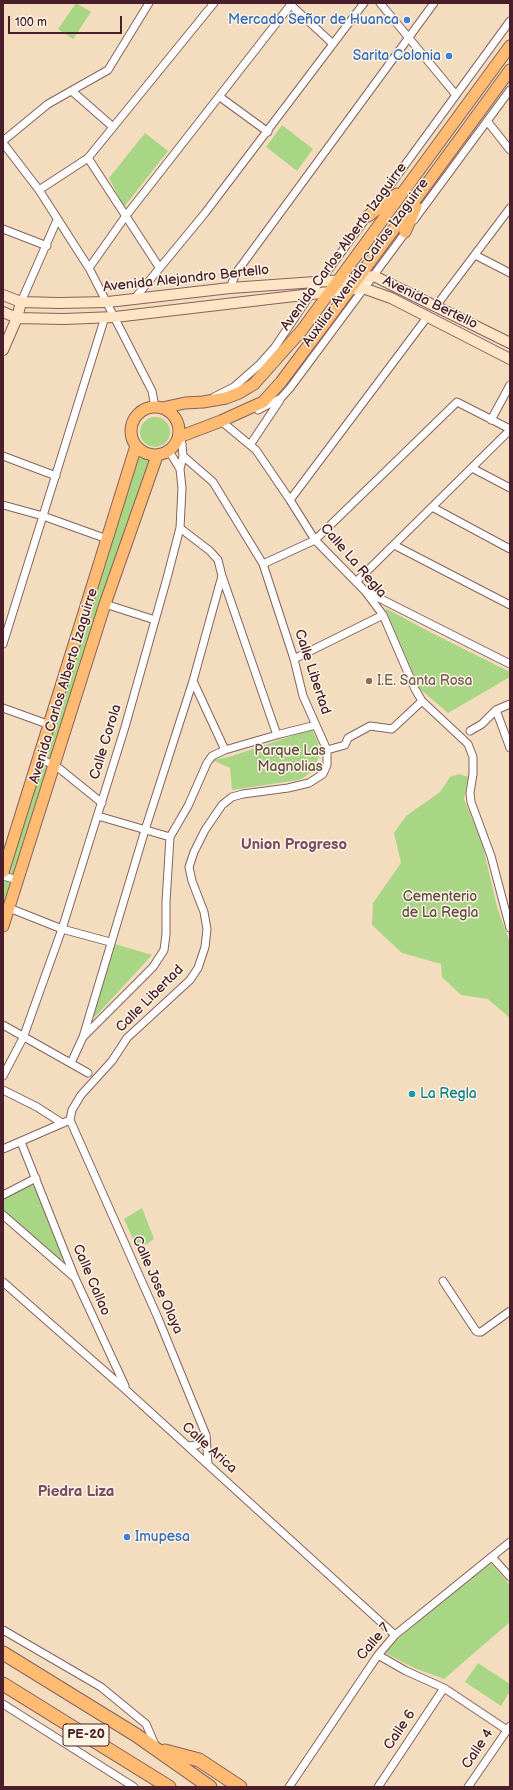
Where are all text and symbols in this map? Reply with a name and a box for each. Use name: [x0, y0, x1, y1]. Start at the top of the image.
scale bar: [10, 8, 124, 34]
place label: Mercado Señor de Huanca: [228, 12, 399, 28]
text: 100 m: [15, 15, 47, 30]
marker: Mercado Señor de Huanca: [402, 15, 412, 25]
place label: Sarita Colonia: [353, 48, 441, 64]
marker: Sarita Colonia: [444, 51, 454, 61]
street label: Avenida Carlos Alberto Izaguirre: [277, 160, 411, 334]
street label: Auxiliar Avenida Carlos Izaguirre: [299, 176, 433, 350]
street label: Avenida Alejandro Bertello: [102, 262, 270, 296]
street label: Avenida Bertello: [380, 273, 480, 333]
street label: Calle La Regla: [316, 521, 390, 601]
street label: Avenida Carlos Alberto Izaguirre: [26, 586, 102, 786]
street label: Calle Libertad: [290, 627, 334, 717]
place label: I.E. Santa Rosa: [377, 673, 472, 689]
marker: I.E. Santa Rosa: [364, 676, 374, 686]
street label: Calle Corola: [87, 702, 125, 782]
park label: Parque Las Magnolias: [254, 743, 326, 776]
district label: Union Progreso: [241, 836, 347, 854]
park label: Cementerio de La Regla: [402, 889, 478, 922]
street label: Calle Libertad: [113, 962, 187, 1036]
place label: La Regla: [420, 1086, 477, 1102]
marker: La Regla: [407, 1089, 417, 1099]
street label: Calle Jose Olaya: [128, 1233, 186, 1337]
street label: Calle Callao: [68, 1242, 114, 1318]
street label: Calle Arica: [178, 1419, 240, 1477]
district label: Piedra Liza: [38, 1483, 114, 1501]
place label: Imupesa: [135, 1529, 190, 1545]
marker: Imupesa: [122, 1532, 132, 1542]
street label: Calle 7: [354, 1620, 394, 1664]
street label: Calle 6: [381, 1707, 419, 1753]
road number: PE-20: [63, 1724, 109, 1746]
street label: Calle 4: [459, 1726, 497, 1772]

